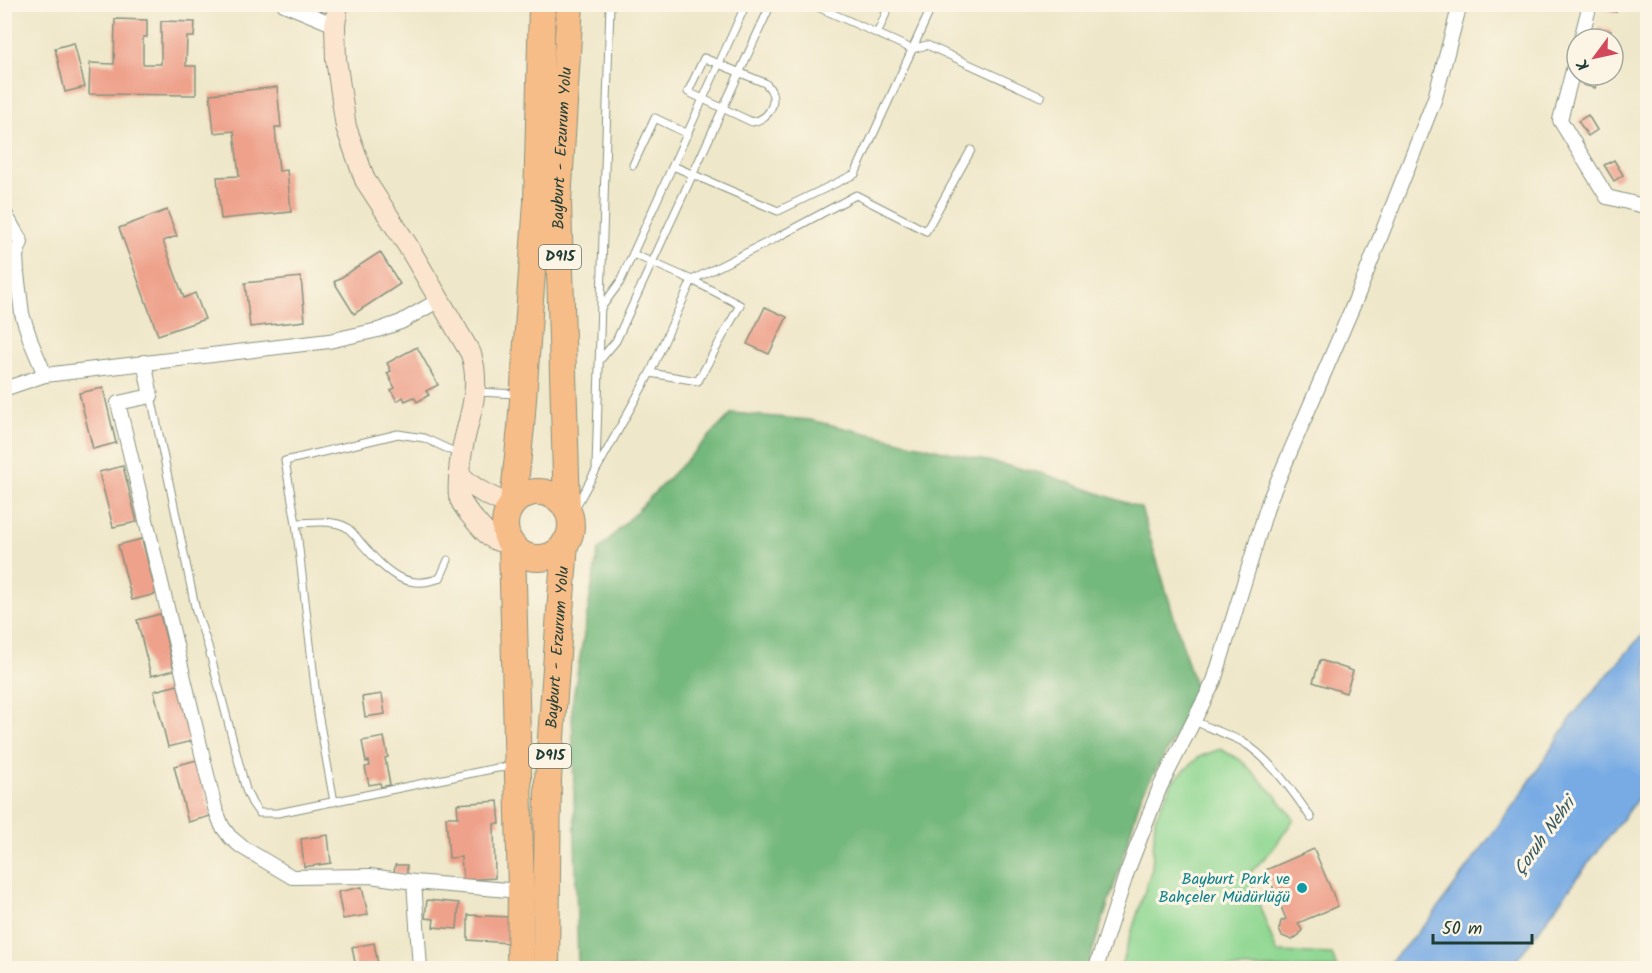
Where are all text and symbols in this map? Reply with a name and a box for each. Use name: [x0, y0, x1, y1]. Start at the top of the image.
north arrow: [1565, 27, 1625, 87]
text: K: [1570, 53, 1597, 75]
street label: Bayburt - Erzurum Yolu: [545, 66, 579, 230]
road number: D915: [539, 245, 581, 269]
street label: Bayburt - Erzurum Yolu: [539, 565, 576, 729]
road number: D915: [529, 744, 571, 768]
water label: Çoruh Nehri: [1507, 789, 1586, 882]
place label: Bayburt Park ve Bahçeler Müdürlüğü: [1159, 867, 1290, 910]
marker: Bayburt Park ve Bahçeler Müdürlüğü: [1295, 881, 1309, 895]
scale bar: [1433, 907, 1532, 945]
text: 50 m: [1442, 915, 1482, 944]

